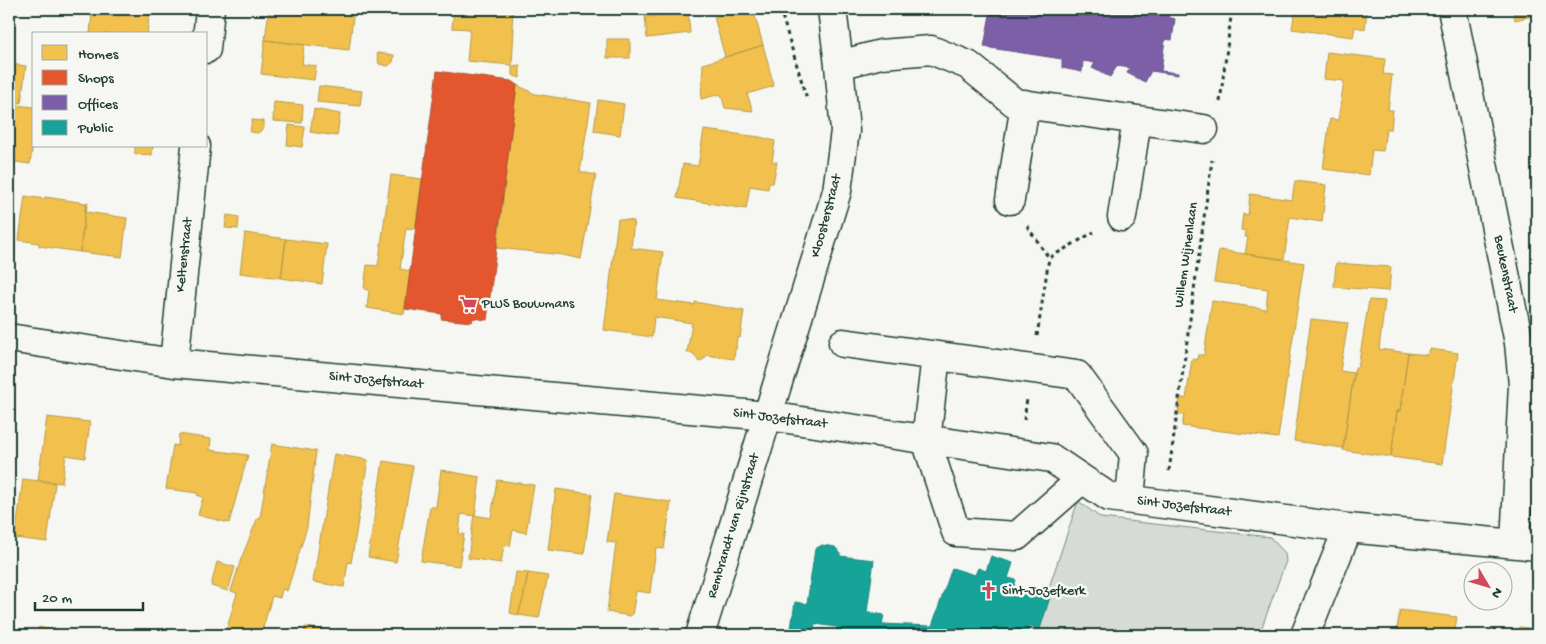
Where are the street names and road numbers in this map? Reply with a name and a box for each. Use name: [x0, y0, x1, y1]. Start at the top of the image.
street label: Kloosterstraat: [808, 171, 847, 259]
street label: Willem Wijnenlaan: [1171, 201, 1203, 309]
street label: Keltenstraat: [173, 216, 197, 293]
street label: Beukenstraat: [1489, 233, 1521, 315]
street label: Sint Jozefstraat: [328, 368, 425, 394]
street label: Sint Jozefstraat: [732, 405, 829, 433]
street label: Rembrandt van Rijnstraat: [704, 450, 765, 600]
street label: Sint Jozefstraat: [1136, 493, 1233, 521]

